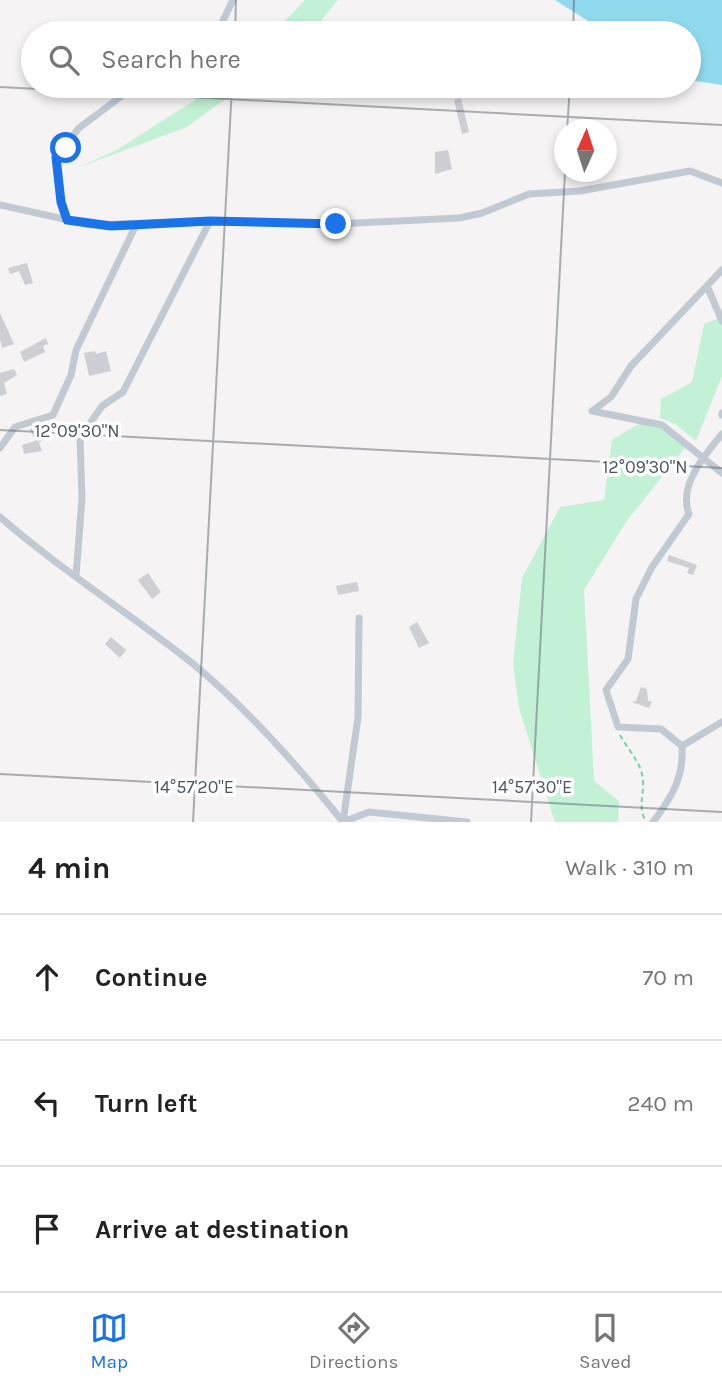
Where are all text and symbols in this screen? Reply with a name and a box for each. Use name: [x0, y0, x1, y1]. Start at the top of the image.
search box: [21, 21, 701, 98]
icon: search: [45, 41, 83, 79]
text: Search here: [101, 44, 241, 75]
north arrow: [554, 119, 617, 182]
route start: [50, 132, 81, 163]
route end: [320, 208, 351, 239]
text: 12°09'30"N: [34, 420, 120, 442]
text: 12°09'30"N: [602, 456, 688, 478]
text: 14°57'20"E: [154, 776, 234, 798]
text: 14°57'30"E: [492, 776, 572, 798]
text: 4 min: [28, 850, 110, 886]
text: Walk · 310 m: [565, 854, 694, 881]
icon: ahead: [28, 958, 66, 996]
text: Continue: [95, 962, 207, 993]
text: 70 m: [643, 964, 694, 991]
icon: left: [28, 1084, 66, 1122]
text: Turn left: [95, 1088, 197, 1119]
text: 240 m: [627, 1090, 694, 1117]
icon: arrive: [28, 1210, 66, 1248]
text: Arrive at destination: [95, 1214, 349, 1245]
tab: Map: [90, 1309, 128, 1373]
tab: Directions: [309, 1309, 398, 1373]
tab: Saved: [579, 1309, 632, 1373]

